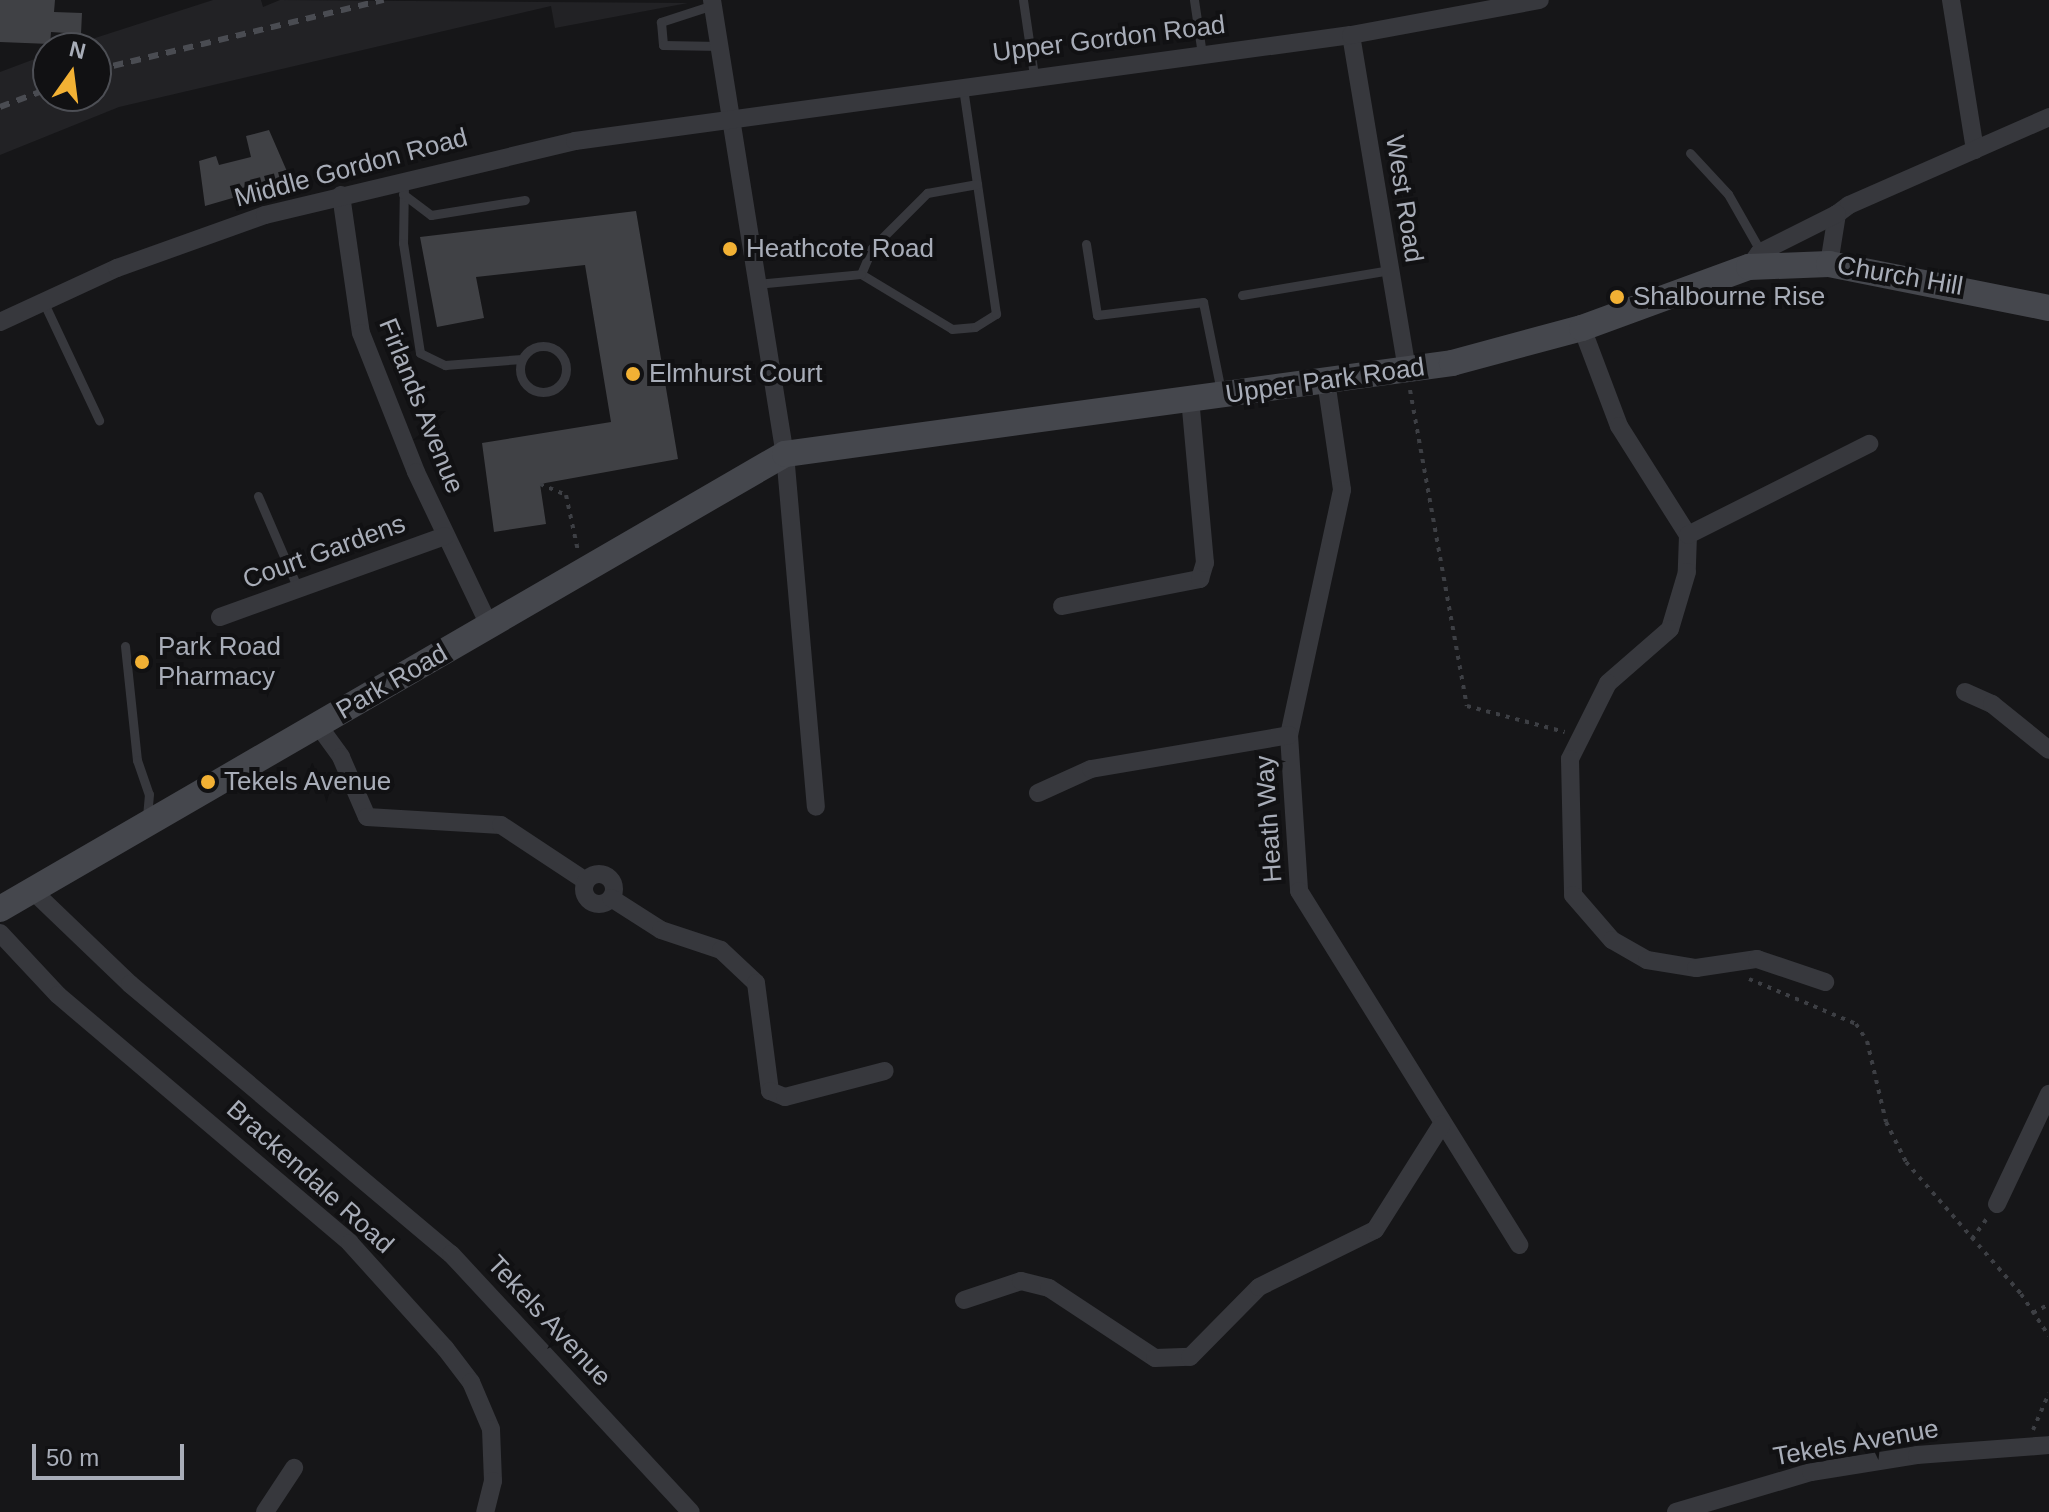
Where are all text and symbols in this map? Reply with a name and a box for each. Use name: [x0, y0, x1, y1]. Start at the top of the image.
street label: Upper Gordon Road: [991, 9, 1227, 69]
north arrow: [32, 32, 112, 112]
text: N: [67, 36, 88, 64]
street label: Middle Gordon Road: [231, 122, 471, 214]
street label: West Road: [1379, 133, 1429, 265]
place label: Heathcote Road: [746, 233, 934, 265]
marker: Heathcote Road: [721, 240, 739, 258]
street label: Church Hill: [1835, 250, 1965, 302]
place label: Shalbourne Rise: [1633, 281, 1825, 313]
marker: Shalbourne Rise: [1608, 288, 1626, 306]
street label: Firlands Avenue: [371, 313, 471, 499]
street label: Upper Park Road: [1223, 352, 1427, 410]
place label: Elmhurst Court: [649, 358, 822, 390]
marker: Elmhurst Court: [624, 365, 642, 383]
street label: Court Gardens: [239, 508, 409, 596]
place label: Park Road Pharmacy: [158, 631, 281, 692]
street label: Park Road: [331, 638, 453, 726]
marker: Park Road Pharmacy: [133, 653, 151, 671]
street label: Heath Way: [1249, 754, 1289, 884]
place label: Tekels Avenue: [224, 766, 393, 798]
marker: Tekels Avenue: [199, 773, 217, 791]
street label: Brackendale Road: [220, 1094, 400, 1260]
street label: Tekels Avenue: [480, 1249, 618, 1393]
street label: Tekels Avenue: [1770, 1413, 1942, 1473]
scale bar: [36, 1428, 188, 1478]
text: 50 m: [46, 1444, 99, 1471]

